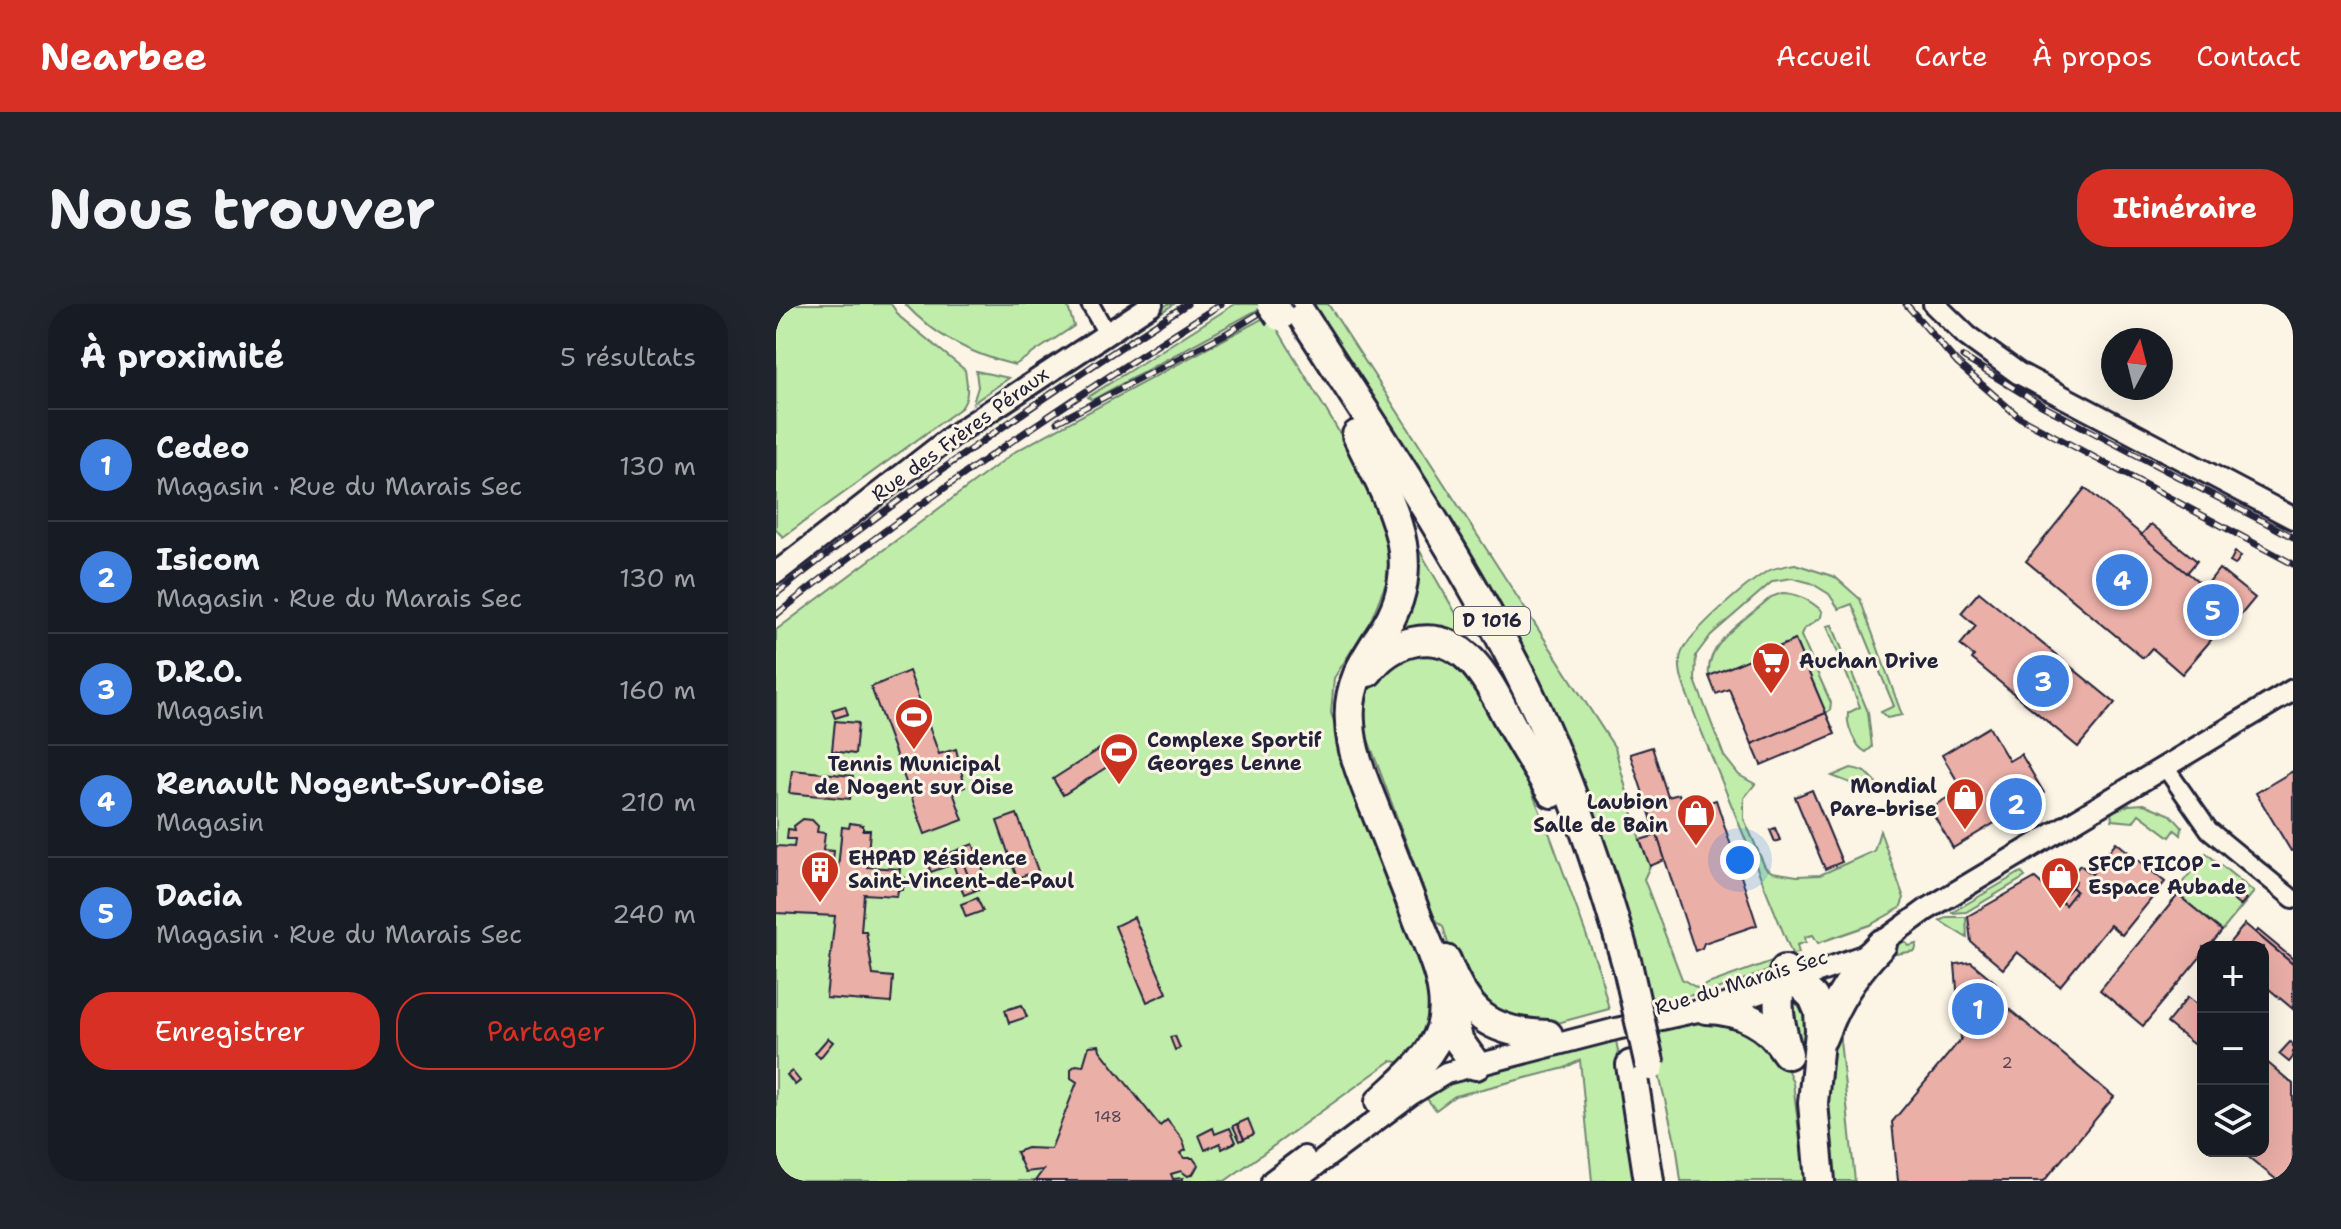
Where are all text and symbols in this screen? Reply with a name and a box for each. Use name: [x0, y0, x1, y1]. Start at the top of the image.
text: Nearbee: [40, 31, 207, 82]
text: Accueil: [1776, 37, 1870, 75]
text: Carte: [1914, 37, 1988, 75]
text: À propos: [2032, 37, 2152, 75]
text: Contact: [2196, 37, 2301, 75]
button: Itinéraire: [2077, 169, 2293, 247]
text: Nous trouver: [48, 171, 435, 246]
north arrow: [2101, 328, 2173, 400]
text: À proximité: [80, 333, 284, 379]
text: 5 résultats: [560, 339, 696, 374]
street label: Rue des Frères Péraux: [866, 361, 1054, 507]
text: Cedeo: [156, 427, 250, 468]
text: 1: [100, 448, 112, 483]
text: 130 m: [619, 448, 696, 483]
text: Magasin · Rue du Marais Sec: [156, 468, 522, 503]
text: Isicom: [156, 539, 260, 580]
pin: 4: [2096, 550, 2148, 610]
text: 2: [97, 560, 115, 595]
text: 130 m: [619, 560, 696, 595]
text: Magasin · Rue du Marais Sec: [156, 580, 522, 615]
pin: 5: [2187, 580, 2239, 640]
road number: D 1016: [1454, 607, 1530, 635]
supermarket icon: Auchan Drive: [1750, 640, 1792, 695]
place label: Auchan Drive: [1799, 648, 1939, 674]
text: D.R.O.: [156, 651, 243, 692]
pin: 3: [2017, 651, 2069, 711]
text: 3: [97, 672, 115, 707]
text: 160 m: [619, 672, 696, 707]
text: Magasin: [156, 692, 264, 727]
sports icon: Tennis Municipal de Nogent sur Oise: [893, 696, 935, 751]
place label: Complexe Sportif Georges Lenne: [1147, 727, 1322, 776]
sports icon: Complexe Sportif Georges Lenne: [1098, 731, 1140, 786]
place label: Tennis Municipal de Nogent sur Oise: [814, 751, 1014, 800]
text: Renault Nogent-Sur-Oise: [156, 763, 545, 804]
place label: Mondial Pare-brise: [1830, 773, 1937, 822]
pin: 2: [1990, 774, 2042, 834]
shop icon: Mondial Pare-brise: [1944, 776, 1986, 831]
text: 4: [97, 784, 115, 819]
text: 210 m: [619, 784, 696, 819]
place label: Laubion Salle de Bain: [1533, 789, 1668, 838]
shop icon: Laubion Salle de Bain: [1675, 792, 1717, 847]
text: Magasin: [156, 804, 264, 839]
your location: [1720, 840, 1760, 880]
place label: EHPAD Résidence Saint-Vincent-de-Paul: [848, 845, 1074, 894]
building icon: EHPAD Résidence Saint-Vincent-de-Paul: [799, 849, 841, 904]
place label: SFCP FICOP - Espace Aubade: [2088, 851, 2246, 900]
shop icon: SFCP FICOP - Espace Aubade: [2039, 855, 2081, 910]
text: Dacia: [156, 875, 242, 916]
text: 5: [98, 896, 114, 931]
text: 240 m: [612, 896, 696, 931]
text: Magasin · Rue du Marais Sec: [156, 916, 522, 951]
map controls: [2197, 941, 2269, 1157]
button: +: [2197, 941, 2269, 1013]
street label: Rue du Marais Sec: [1651, 943, 1831, 1021]
pin: 1: [1952, 979, 2004, 1039]
button: Enregistrer: [80, 992, 380, 1070]
button: Partager: [396, 992, 696, 1070]
button: −: [2197, 1013, 2269, 1085]
house number: 2: [2001, 1052, 2013, 1073]
button: layers: [2197, 1085, 2269, 1157]
house number: 148: [1094, 1106, 1122, 1127]

